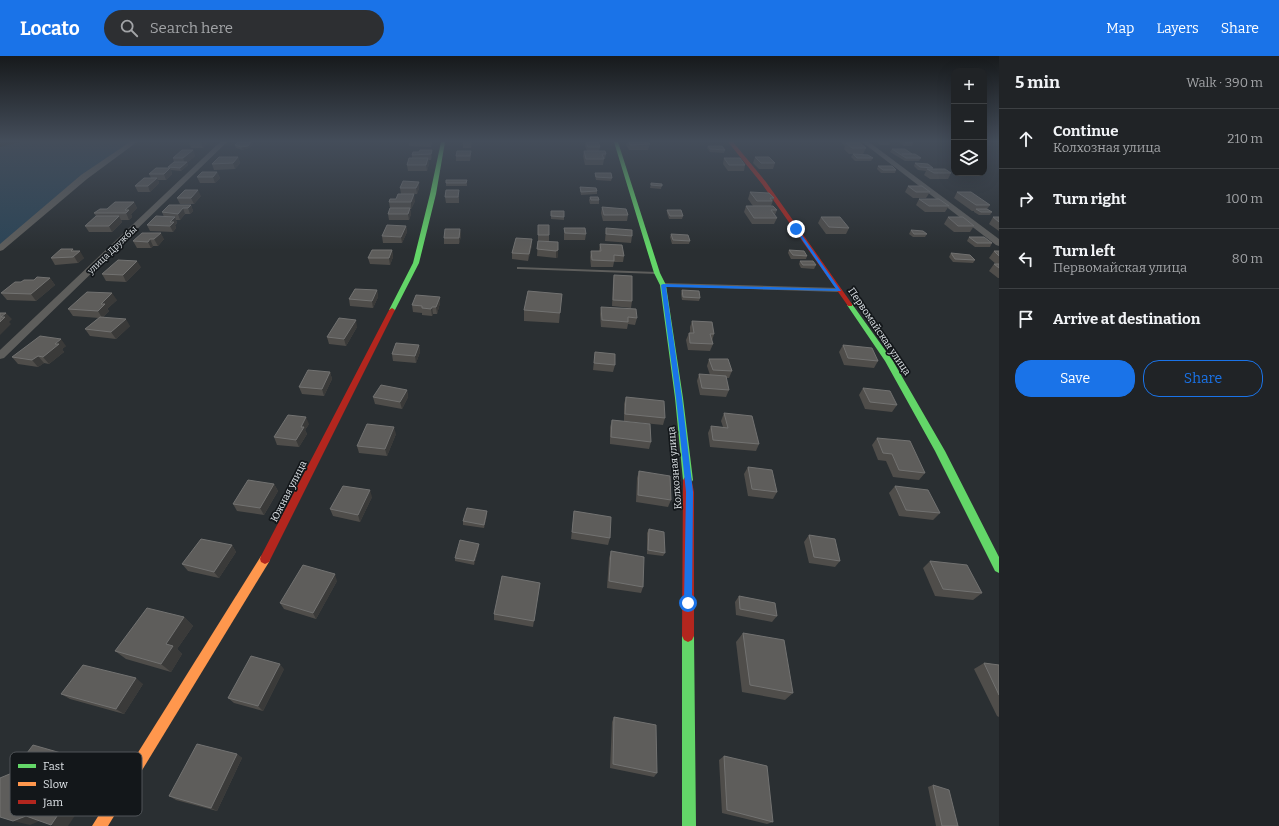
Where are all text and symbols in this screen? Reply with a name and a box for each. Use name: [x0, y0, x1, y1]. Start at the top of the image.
search box: [104, 10, 384, 46]
text: Locato: [20, 17, 80, 40]
icon: search: [118, 17, 140, 39]
text: Search here: [150, 19, 233, 37]
text: Map: [1106, 20, 1134, 37]
text: Layers: [1156, 20, 1199, 37]
text: Share: [1221, 20, 1259, 37]
map controls: [951, 68, 987, 176]
button: +: [951, 68, 987, 104]
text: 5 min: [1015, 72, 1060, 93]
text: Walk · 390 m: [1186, 75, 1263, 90]
button: −: [951, 104, 987, 140]
text: Continue: [1053, 122, 1119, 140]
icon: ahead: [1015, 128, 1037, 150]
text: 210 m: [1227, 131, 1263, 146]
button: layers: [951, 140, 987, 176]
text: Колхозная улица: [1053, 140, 1161, 155]
icon: right: [1015, 188, 1037, 210]
text: Turn right: [1053, 190, 1126, 208]
text: 100 m: [1226, 191, 1263, 206]
route end: [787, 220, 805, 238]
street label: улица Дружбы: [85, 224, 139, 277]
text: Turn left: [1053, 242, 1115, 260]
icon: left: [1015, 248, 1037, 270]
text: 80 m: [1232, 251, 1263, 266]
text: Первомайская улица: [1053, 260, 1187, 275]
street label: Первомайская улица: [845, 285, 913, 378]
icon: arrive: [1015, 308, 1037, 330]
text: Arrive at destination: [1053, 310, 1200, 328]
button: Save: [1015, 360, 1135, 397]
button: Share: [1143, 360, 1263, 397]
street label: Колхозная улица: [665, 426, 685, 510]
street label: Южная улица: [268, 458, 310, 524]
route start: [679, 594, 697, 612]
legend: [10, 752, 142, 816]
text: Fast: [43, 760, 64, 773]
text: Slow: [43, 778, 68, 791]
text: Jam: [42, 796, 63, 809]

